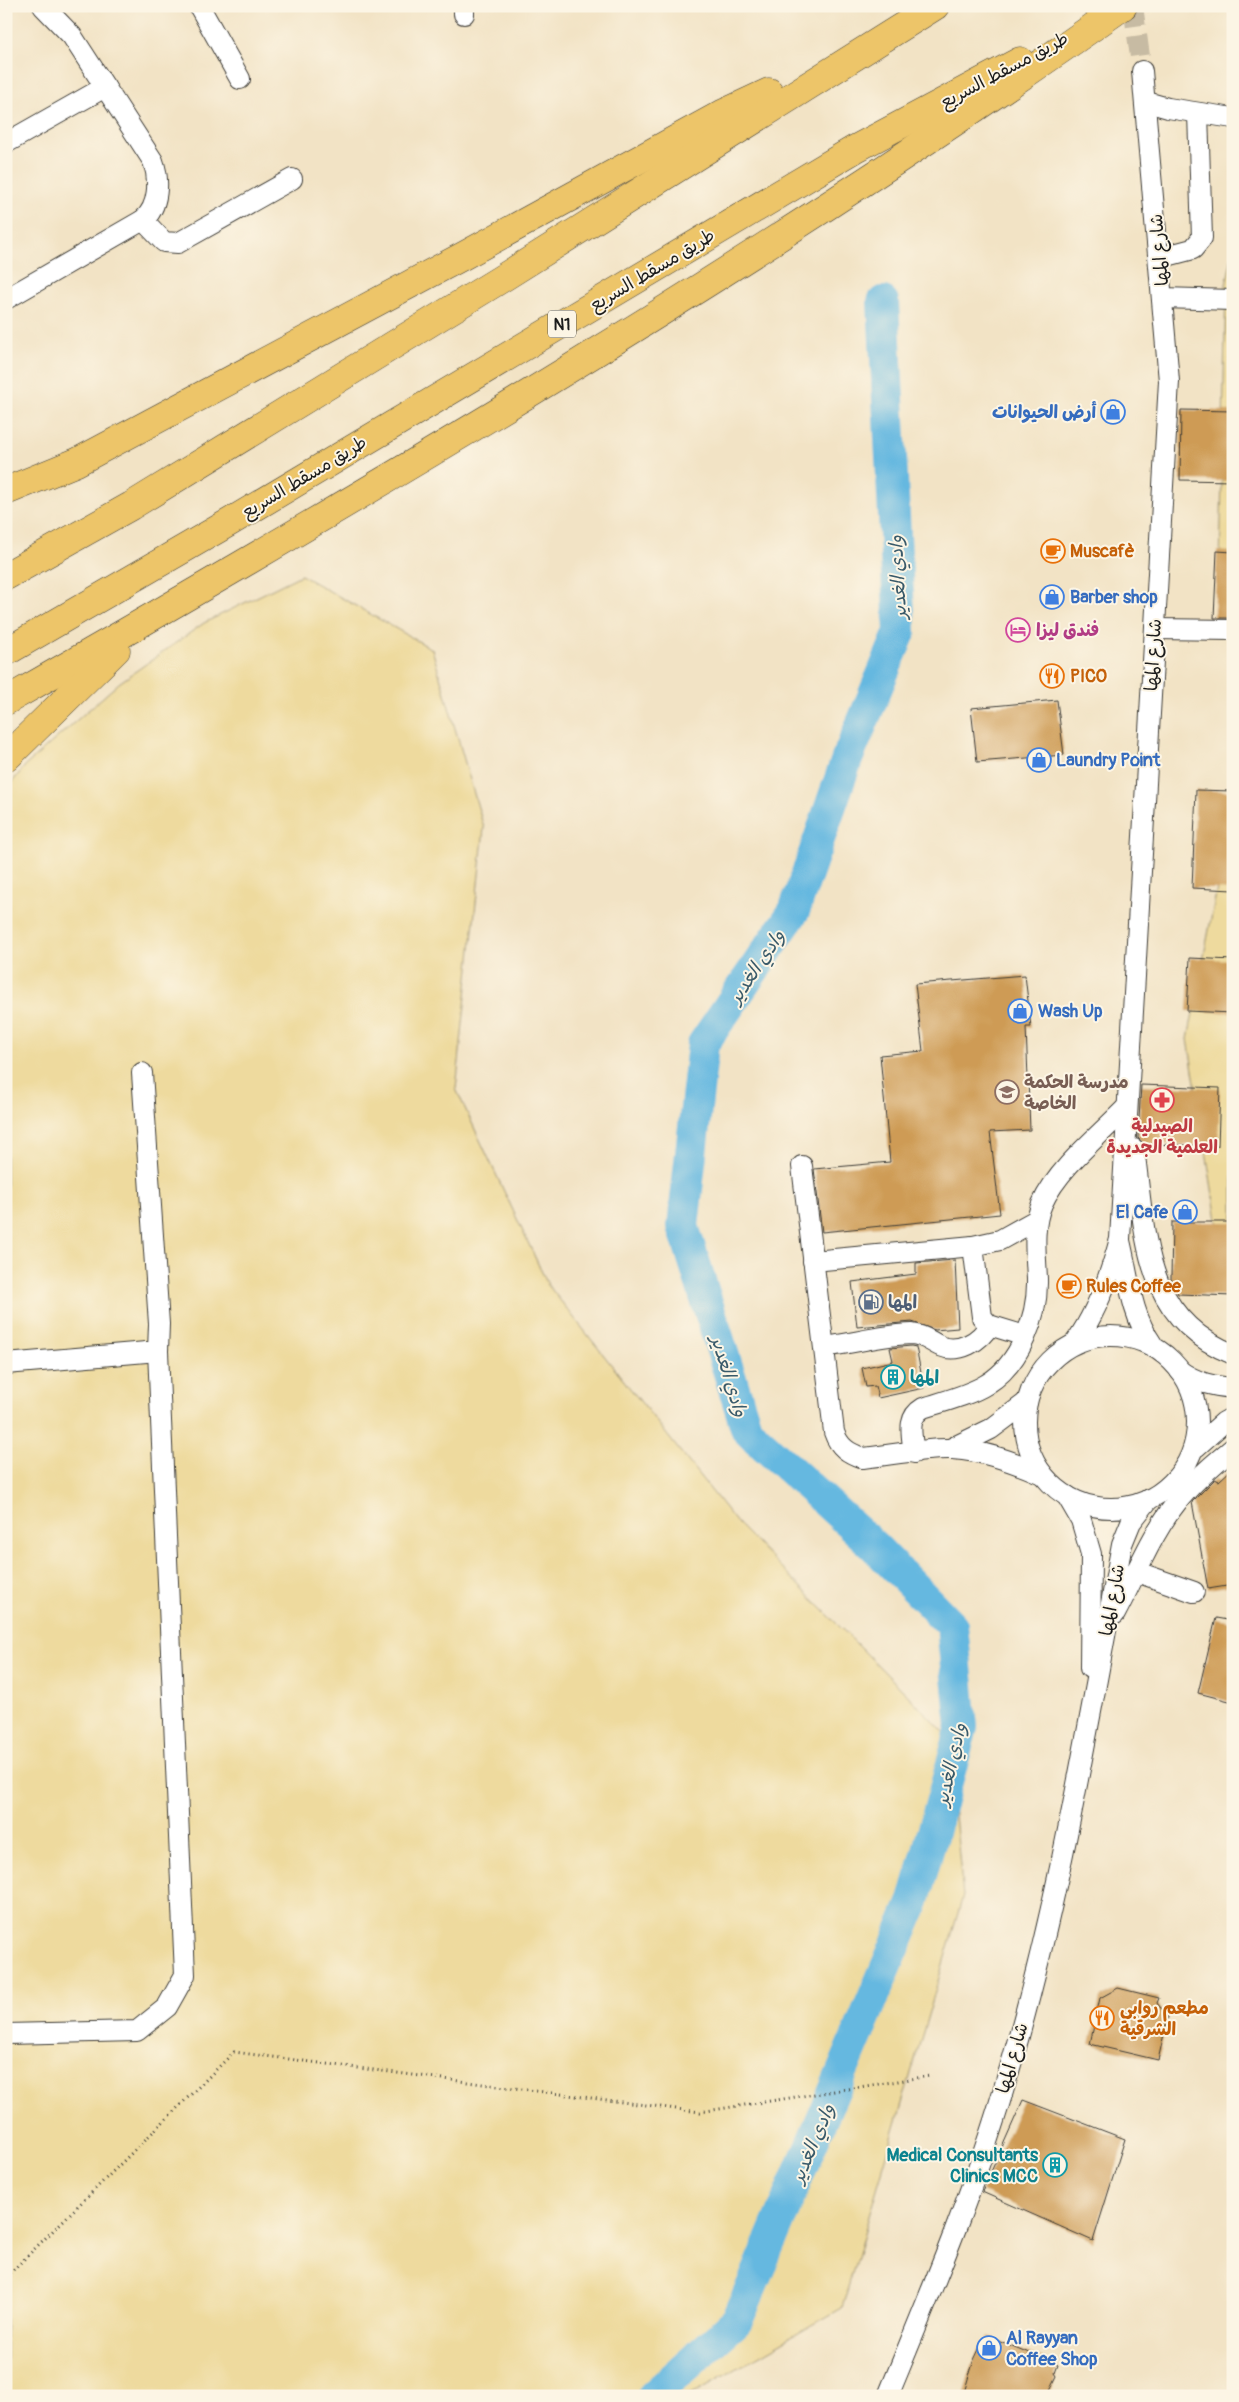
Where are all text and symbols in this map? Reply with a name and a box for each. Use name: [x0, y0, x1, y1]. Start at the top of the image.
street label: طريق مسقط السريع: [936, 27, 1073, 115]
street label: شارع المها: [1145, 213, 1174, 287]
street label: طريق مسقط السريع: [585, 224, 720, 318]
road number: N1: [548, 310, 576, 338]
shop icon: أرض الحيوانات: [1100, 399, 1126, 425]
place label: أرض الحيوانات: [992, 401, 1096, 424]
street label: طريق مسقط السريع: [237, 431, 372, 525]
water label: وادي الغدير: [884, 534, 913, 622]
cafe icon: Muscafè: [1040, 538, 1066, 564]
place label: Muscafè: [1070, 540, 1135, 563]
shop icon: Barber shop: [1039, 584, 1065, 610]
place label: Barber shop: [1070, 586, 1158, 609]
hotel icon: فندق ليزا: [1005, 617, 1031, 643]
street label: شارع المها: [1140, 618, 1167, 692]
place label: فندق ليزا: [1036, 619, 1099, 642]
restaurant icon: PICO: [1039, 663, 1065, 689]
place label: PICO: [1070, 665, 1107, 688]
shop icon: Laundry Point: [1026, 747, 1052, 773]
place label: Laundry Point: [1056, 749, 1161, 772]
water label: وادي الغدير: [722, 925, 791, 1011]
shop icon: Wash Up: [1007, 998, 1033, 1024]
place label: Wash Up: [1038, 1000, 1103, 1023]
place label: مدرسة الحكمة الخاصة: [1024, 1071, 1129, 1115]
school or university icon: مدرسة الحكمة الخاصة: [994, 1079, 1020, 1105]
pharmacy icon: الصيدلية العلمية الجديدة: [1149, 1087, 1175, 1113]
place label: الصيدلية العلمية الجديدة: [1106, 1115, 1218, 1159]
shop icon: El Cafe: [1172, 1199, 1198, 1225]
place label: El Cafe: [1116, 1201, 1169, 1224]
cafe icon: Rules Coffee: [1056, 1273, 1082, 1299]
place label: Rules Coffee: [1086, 1275, 1182, 1298]
fuel station icon: المه‍ا: [858, 1289, 884, 1315]
place label: المه‍ا: [888, 1291, 917, 1314]
water label: وادي الغدير: [704, 1330, 753, 1420]
building icon: المها: [880, 1364, 906, 1390]
place label: المها: [910, 1366, 939, 1389]
street label: شارع المها: [1095, 1562, 1130, 1638]
water label: وادي الغدير: [929, 1721, 973, 1811]
place label: مطعم روابي الشرقية: [1120, 1997, 1209, 2041]
restaurant icon: مطعم روابي الشرقية: [1089, 2005, 1115, 2031]
street label: شارع المها: [991, 2020, 1034, 2096]
water label: وادي الغدير: [784, 2100, 841, 2190]
place label: Medical Consultants Clinics MCC: [887, 2144, 1039, 2188]
building icon: Medical Consultants Clinics MCC: [1042, 2152, 1068, 2178]
place label: Al Rayyan Coffee Shop: [1006, 2327, 1098, 2371]
shop icon: Al Rayyan Coffee Shop: [976, 2335, 1002, 2361]

